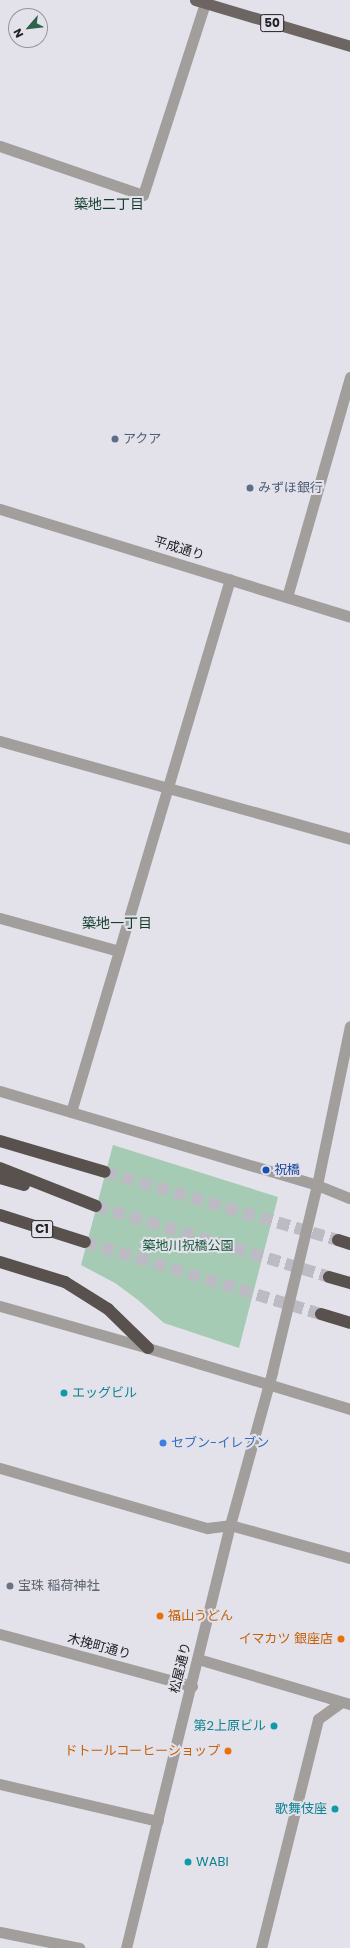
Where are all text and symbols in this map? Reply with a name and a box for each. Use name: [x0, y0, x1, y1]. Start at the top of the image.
north arrow: [8, 8, 48, 48]
road number: 50: [260, 13, 284, 33]
text: N: [9, 26, 27, 41]
district label: 築地二丁目: [74, 196, 144, 212]
place label: アクア: [123, 431, 162, 447]
marker: アクア: [110, 434, 120, 444]
place label: みずほ銀行: [258, 480, 323, 496]
marker: みずほ銀行: [245, 483, 255, 493]
street label: 平成通り: [152, 534, 206, 564]
district label: 築地一丁目: [82, 915, 152, 931]
place label: 祝橋: [274, 1162, 300, 1178]
marker: 祝橋: [261, 1165, 271, 1175]
road number: C1: [31, 1219, 53, 1239]
park label: 築地川祝橋公園: [143, 1238, 233, 1254]
place label: エッグビル: [72, 1385, 137, 1401]
marker: エッグビル: [59, 1388, 69, 1398]
place label: セブン-イレブン: [171, 1435, 269, 1451]
marker: セブン-イレブン: [158, 1438, 168, 1448]
place label: 宝珠 稲荷神社: [18, 1578, 99, 1594]
marker: 宝珠 稲荷神社: [5, 1581, 15, 1591]
place label: 福山うどん: [168, 1608, 233, 1624]
marker: 福山うどん: [155, 1611, 165, 1621]
street label: 木挽町通り: [66, 1631, 132, 1663]
place label: イマカツ 銀座店: [239, 1631, 333, 1647]
marker: イマカツ 銀座店: [336, 1634, 346, 1644]
street label: 松屋通り: [167, 1641, 195, 1695]
place label: 第2上原ビル: [194, 1718, 266, 1734]
marker: 第2上原ビル: [269, 1721, 279, 1731]
place label: ドトールコーヒーショップ: [64, 1743, 220, 1759]
marker: ドトールコーヒーショップ: [223, 1746, 233, 1756]
place label: 歌舞伎座: [275, 1801, 327, 1817]
marker: 歌舞伎座: [330, 1804, 340, 1814]
place label: WABI: [196, 1854, 229, 1870]
marker: WABI: [183, 1857, 193, 1867]

